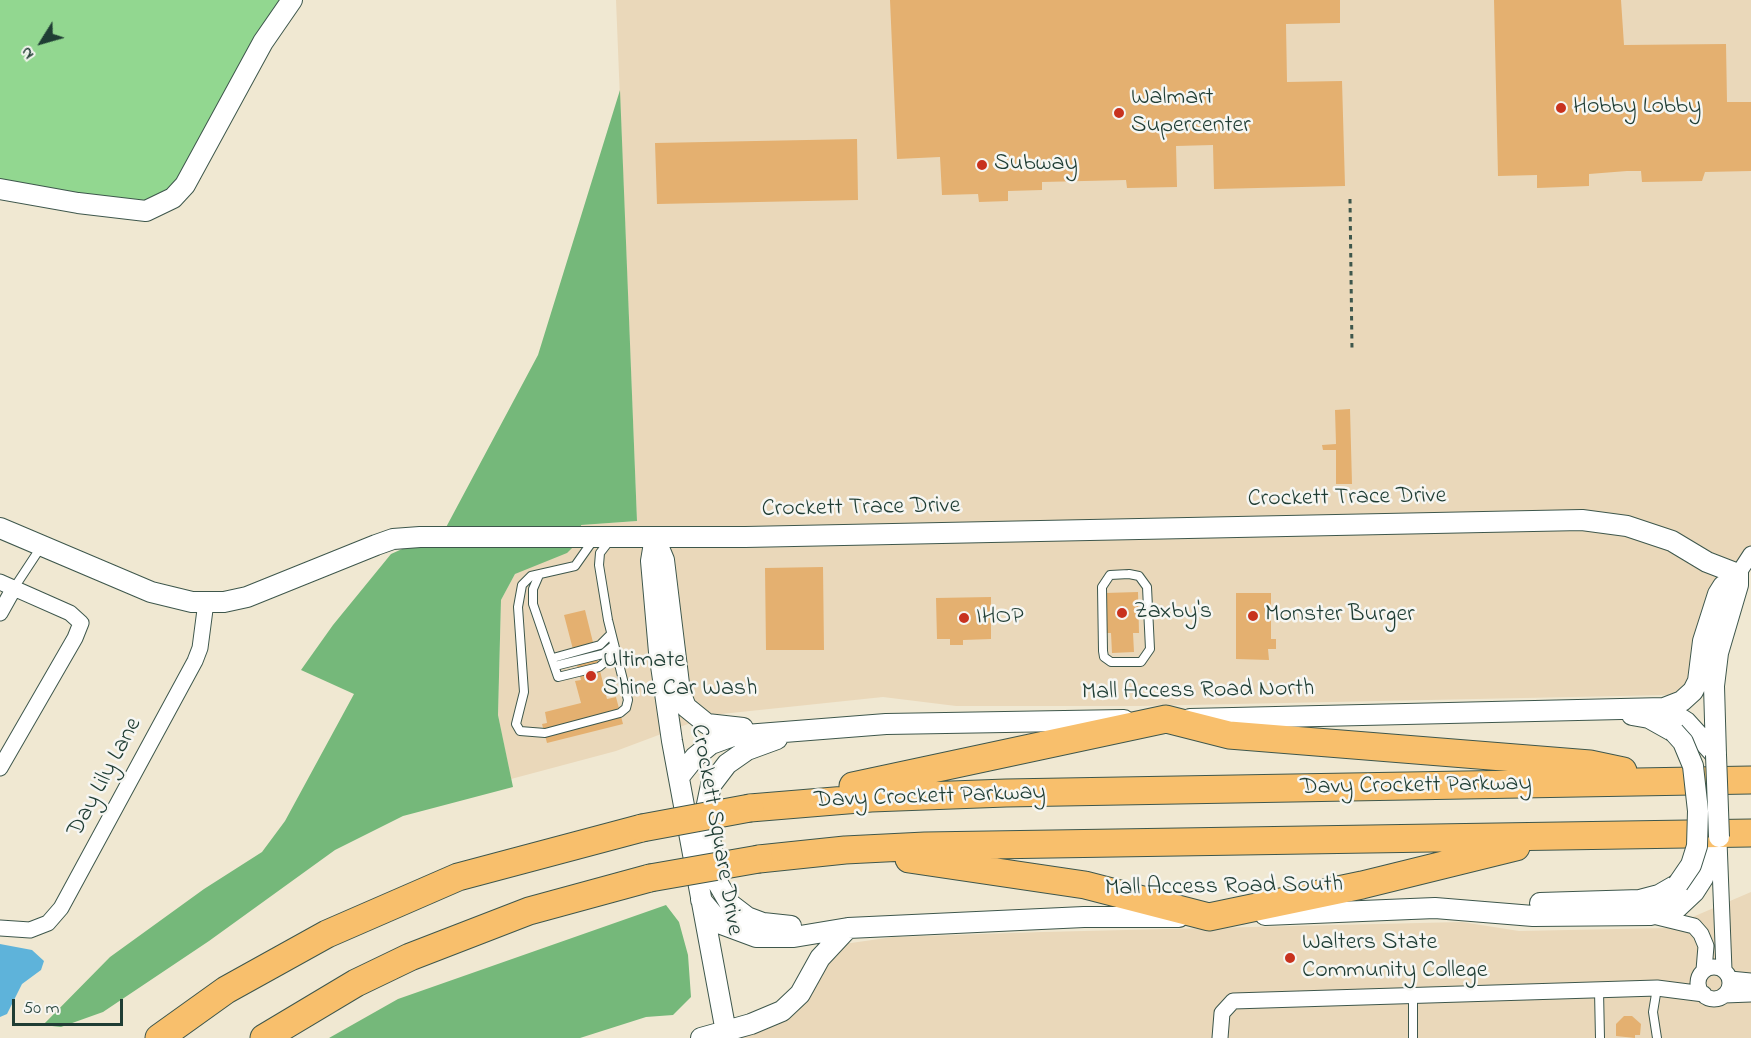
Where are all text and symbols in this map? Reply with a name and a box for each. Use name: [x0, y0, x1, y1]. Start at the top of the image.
north arrow: [12, 12, 72, 72]
text: N: [15, 41, 40, 64]
place label: Walmart Supercenter: [1131, 85, 1251, 141]
place label: Hobby Lobby: [1573, 94, 1701, 122]
marker: Hobby Lobby: [1554, 101, 1568, 115]
marker: Walmart Supercenter: [1112, 106, 1126, 120]
place label: Subway: [994, 151, 1078, 179]
marker: Subway: [975, 158, 989, 172]
street label: Crockett Trace Drive: [1247, 483, 1447, 515]
street label: Crockett Trace Drive: [761, 493, 961, 525]
place label: Zaxby's: [1134, 599, 1212, 627]
place label: Monster Burger: [1265, 602, 1415, 630]
place label: IHOP: [976, 604, 1024, 632]
marker: Zaxby's: [1115, 606, 1129, 620]
marker: Monster Burger: [1246, 609, 1260, 623]
marker: IHOP: [957, 611, 971, 625]
place label: Ultimate Shine Car Wash: [603, 648, 757, 704]
marker: Ultimate Shine Car Wash: [584, 669, 598, 683]
street label: Mall Access Road North: [1081, 676, 1315, 708]
street label: Day Lily Lane: [63, 713, 149, 843]
street label: Crockett Square Drive: [682, 722, 748, 938]
street label: Davy Crockett Parkway: [1300, 771, 1532, 803]
street label: Davy Crockett Parkway: [814, 780, 1046, 816]
street label: Mall Access Road South: [1105, 872, 1343, 904]
place label: Walters State Community College: [1302, 930, 1487, 986]
marker: Walters State Community College: [1283, 951, 1297, 965]
scale bar: [15, 987, 126, 1025]
text: 50 m: [23, 996, 60, 1022]

